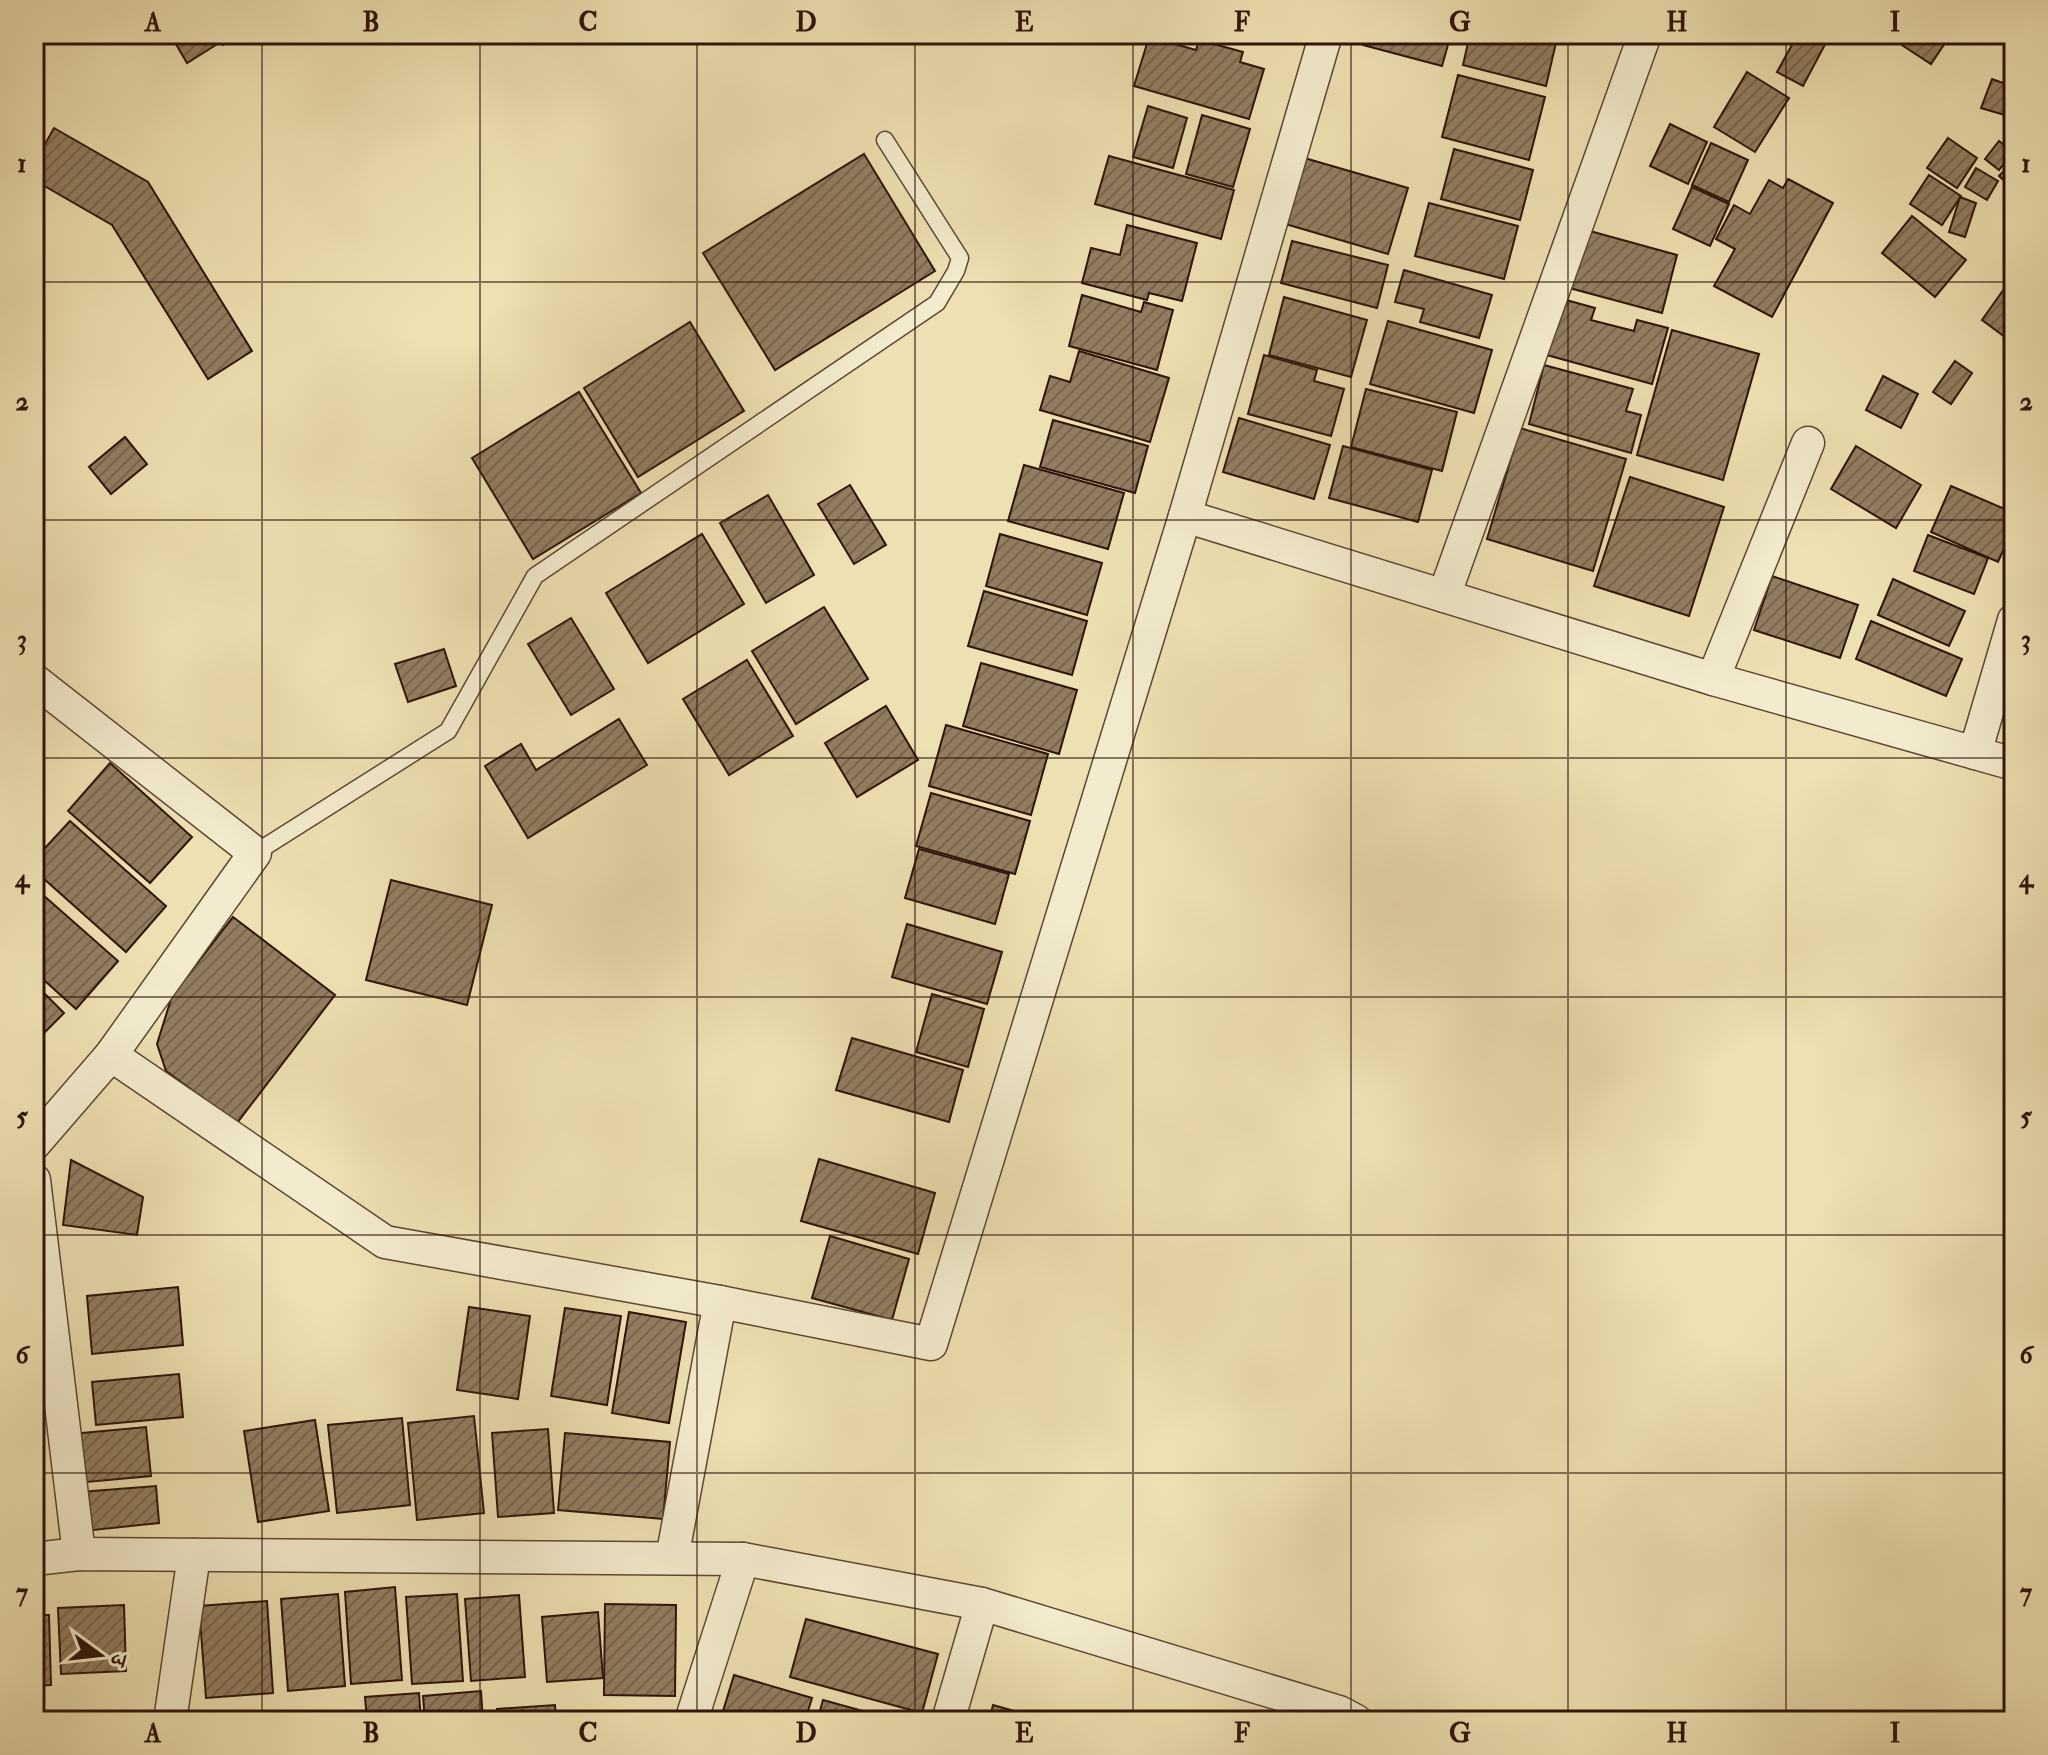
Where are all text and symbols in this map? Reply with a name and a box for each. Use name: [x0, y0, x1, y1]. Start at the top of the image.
text: A: [144, 7, 162, 39]
text: B: [362, 7, 380, 39]
text: C: [578, 7, 598, 39]
text: D: [795, 7, 817, 39]
text: E: [1015, 7, 1034, 39]
text: F: [1234, 7, 1251, 39]
text: G: [1449, 7, 1471, 39]
text: H: [1666, 7, 1688, 39]
text: I: [1890, 7, 1900, 39]
text: 1: [17, 148, 27, 180]
text: 1: [2021, 148, 2031, 180]
text: 2: [15, 386, 29, 418]
text: 2: [2019, 386, 2033, 418]
text: 3: [17, 624, 27, 656]
text: 3: [2021, 624, 2031, 656]
text: 4: [14, 863, 31, 895]
text: 4: [2018, 863, 2035, 895]
text: 5: [16, 1101, 28, 1133]
text: 5: [2020, 1101, 2032, 1133]
text: 6: [15, 1339, 30, 1371]
text: 6: [2019, 1339, 2034, 1371]
text: 7: [16, 1577, 28, 1609]
text: 7: [2020, 1577, 2032, 1609]
north arrow: [60, 1615, 140, 1695]
text: उ: [103, 1649, 134, 1671]
text: A: [144, 1718, 162, 1750]
text: B: [362, 1718, 380, 1750]
text: C: [578, 1718, 598, 1750]
text: D: [795, 1718, 817, 1750]
text: E: [1015, 1718, 1034, 1750]
text: F: [1234, 1718, 1251, 1750]
text: G: [1449, 1718, 1471, 1750]
text: H: [1666, 1718, 1688, 1750]
text: I: [1890, 1718, 1900, 1750]

